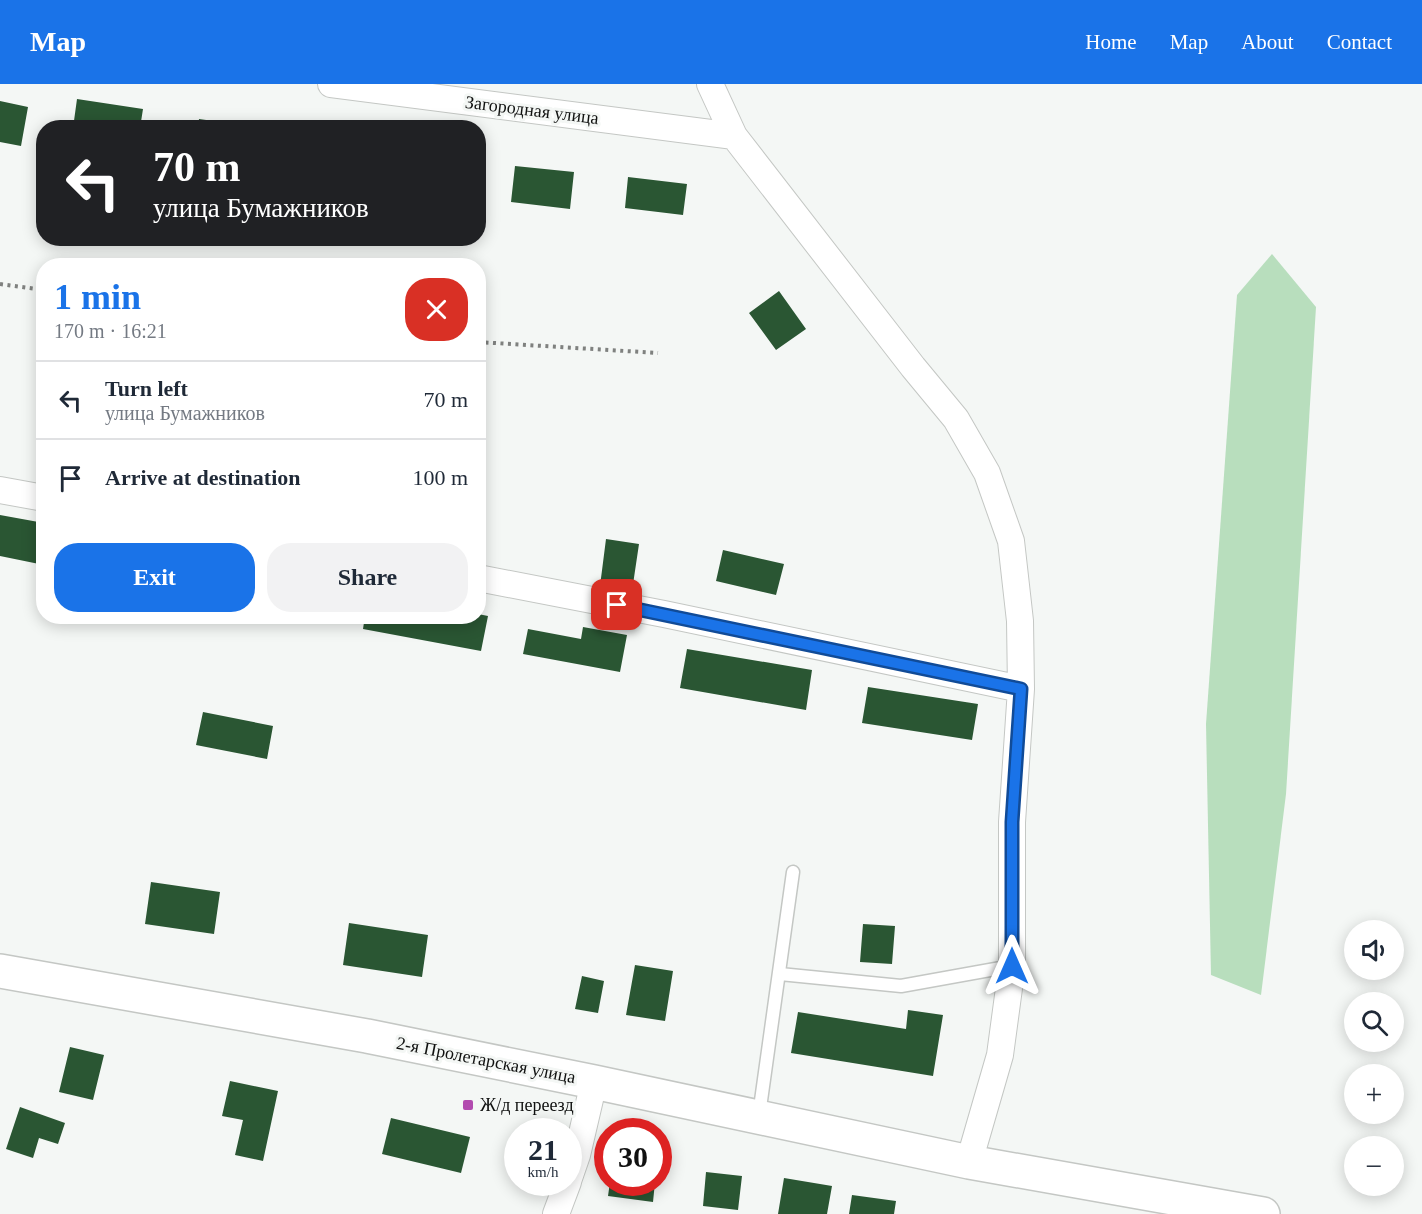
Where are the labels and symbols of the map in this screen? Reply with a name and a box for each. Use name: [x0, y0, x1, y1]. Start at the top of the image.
street label: Загородная улица: [464, 92, 600, 128]
pin: [591, 579, 642, 630]
position arrow: [980, 934, 1044, 998]
street label: 2-я Пролетарская улица: [395, 1033, 577, 1087]
place label: Ж/д переезд: [480, 1095, 574, 1115]
marker: Ж/д переезд: [461, 1098, 475, 1112]
speed limit sign: 30: [594, 1118, 672, 1196]

